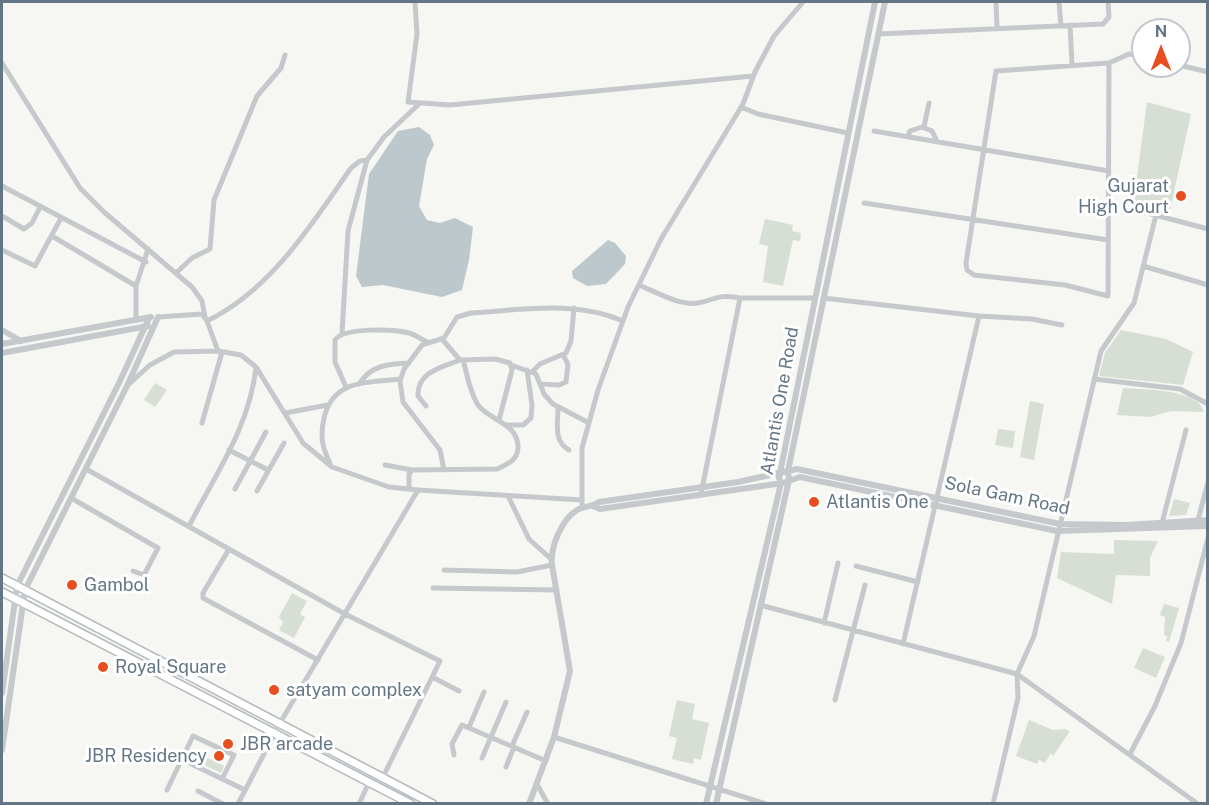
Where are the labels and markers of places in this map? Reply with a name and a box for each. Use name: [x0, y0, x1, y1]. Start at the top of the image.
place label: Gujarat High Court: [1078, 175, 1169, 218]
marker: Gujarat High Court: [1174, 189, 1188, 203]
place label: Atlantis One: [826, 491, 929, 513]
marker: Atlantis One: [807, 495, 821, 509]
place label: Gambol: [84, 574, 149, 596]
marker: Gambol: [65, 578, 79, 592]
place label: Royal Square: [115, 656, 226, 678]
marker: Royal Square: [96, 660, 110, 674]
place label: satyam complex: [286, 679, 422, 701]
marker: satyam complex: [267, 683, 281, 697]
place label: JBR arcade: [240, 733, 333, 755]
marker: JBR arcade: [221, 737, 235, 751]
place label: JBR Residency: [85, 745, 207, 767]
marker: JBR Residency: [212, 749, 226, 763]

